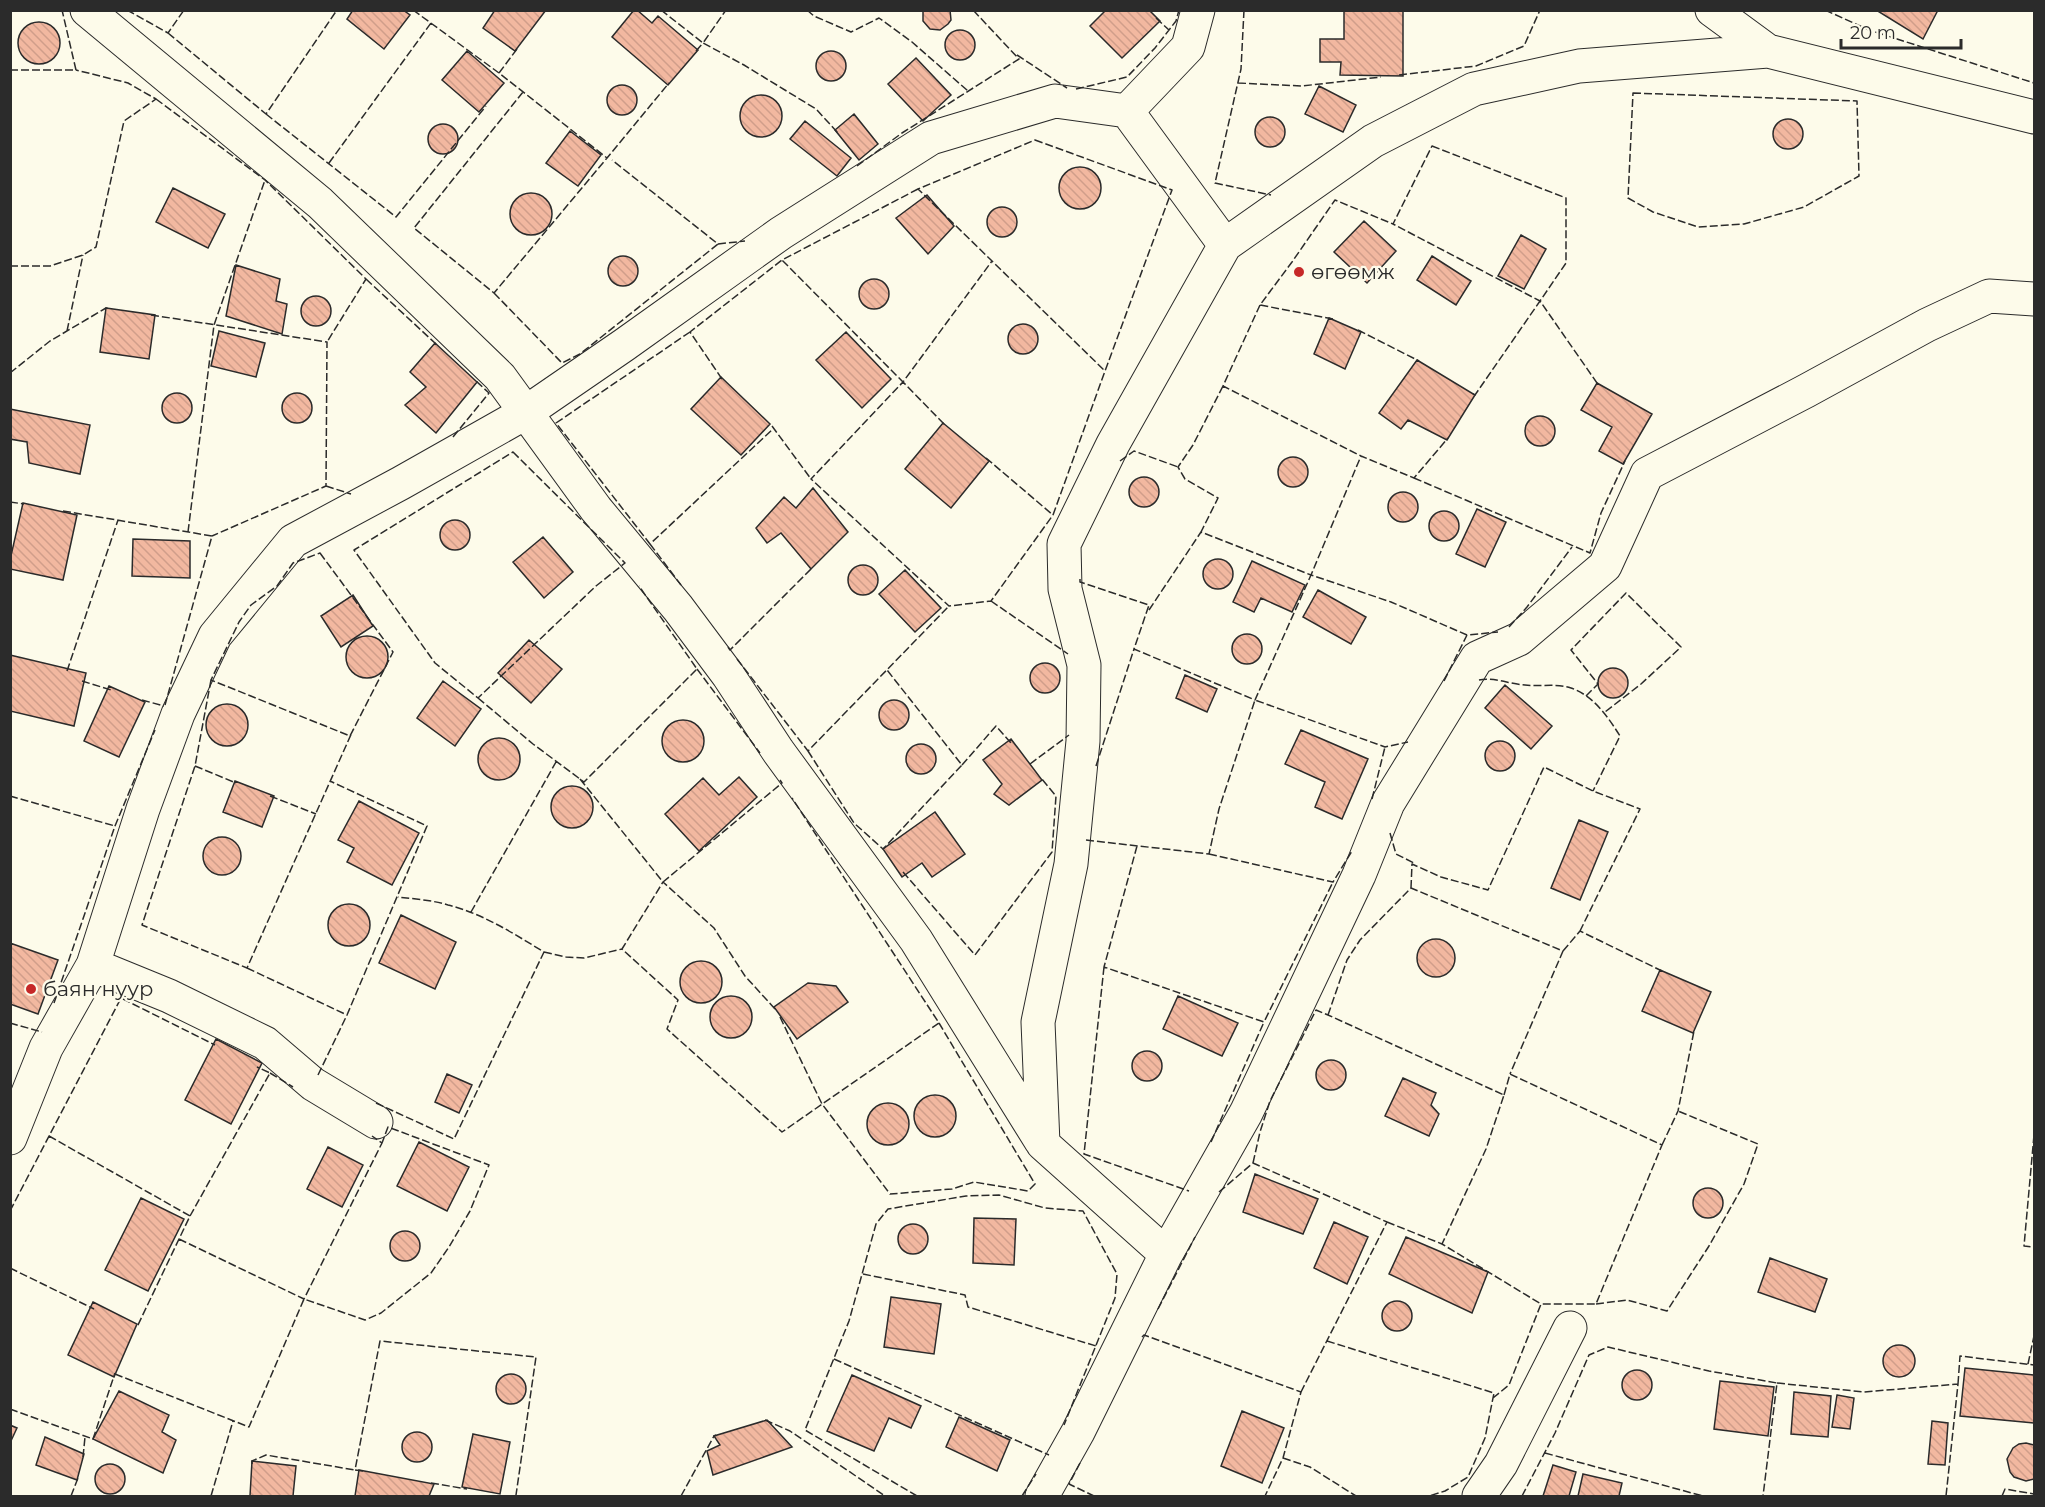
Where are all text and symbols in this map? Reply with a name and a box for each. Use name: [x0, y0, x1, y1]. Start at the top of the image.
scale bar: [1841, 12, 1961, 50]
text: 20 m: [1850, 22, 1896, 44]
place label: өгөөмж: [1311, 259, 1394, 284]
marker: өгөөмж: [1292, 265, 1306, 279]
place label: баян нуур: [43, 976, 153, 1001]
marker: баян нуур: [24, 982, 38, 996]

